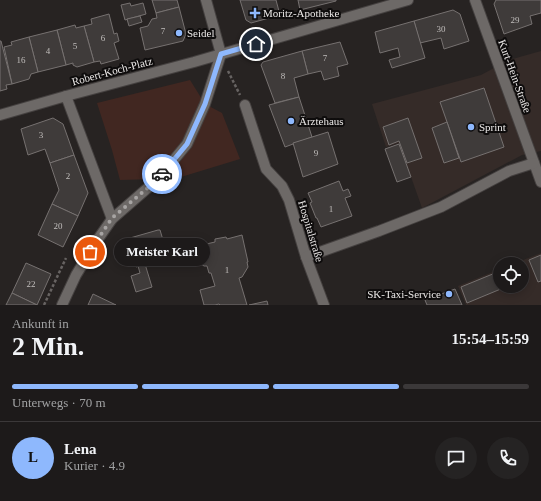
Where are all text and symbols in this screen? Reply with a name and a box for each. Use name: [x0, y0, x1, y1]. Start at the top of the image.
place label: Moritz-Apotheke: [263, 7, 339, 19]
marker: Moritz-Apotheke: [250, 8, 260, 18]
house number: 29: [511, 15, 520, 25]
house number: 30: [437, 24, 446, 34]
house number: 7: [161, 26, 166, 36]
place label: Seidel: [187, 27, 215, 39]
pin: [239, 27, 273, 61]
marker: Seidel: [174, 28, 184, 38]
house number: 6: [101, 33, 106, 43]
icon: home: [245, 33, 267, 55]
street label: Kurt-Hein-Straße: [496, 38, 534, 114]
house number: 5: [73, 41, 78, 51]
house number: 4: [46, 46, 51, 56]
house number: 7: [323, 53, 328, 63]
street label: Robert-Koch-Platz: [70, 54, 154, 88]
house number: 16: [17, 55, 26, 65]
house number: 8: [281, 71, 286, 81]
place label: Ärztehaus: [299, 115, 344, 127]
marker: Ärztehaus: [286, 116, 296, 126]
place label: Sprint: [479, 121, 506, 133]
marker: Sprint: [466, 122, 476, 132]
house number: 3: [39, 130, 44, 140]
house number: 9: [314, 148, 319, 158]
courier: [142, 154, 182, 194]
icon: car: [151, 163, 173, 185]
house number: 2: [66, 171, 70, 181]
street label: Hospitalstraße: [296, 199, 326, 263]
house number: 1: [329, 204, 333, 214]
house number: 20: [54, 221, 63, 231]
pin: [73, 235, 107, 269]
callout: Meister Karl: [114, 238, 210, 266]
icon: bag: [79, 241, 101, 263]
text: Meister Karl: [126, 244, 198, 259]
map controls: [493, 257, 529, 293]
button: locate: [493, 257, 529, 293]
house number: 1: [225, 265, 229, 275]
house number: 22: [27, 279, 36, 289]
place label: SK-Taxi-Service: [367, 288, 441, 300]
marker: SK-Taxi-Service: [444, 289, 454, 299]
text: Ankunft in: [12, 316, 69, 331]
text: 15:54–15:59: [452, 331, 529, 347]
text: 2 Min.: [12, 332, 84, 361]
text: Unterwegs · 70 m: [12, 395, 106, 410]
button: chat: [435, 437, 477, 479]
button: phone: [487, 437, 529, 479]
text: Lena: [64, 441, 97, 457]
text: L: [28, 449, 38, 465]
text: Kurier · 4.9: [64, 458, 125, 473]

